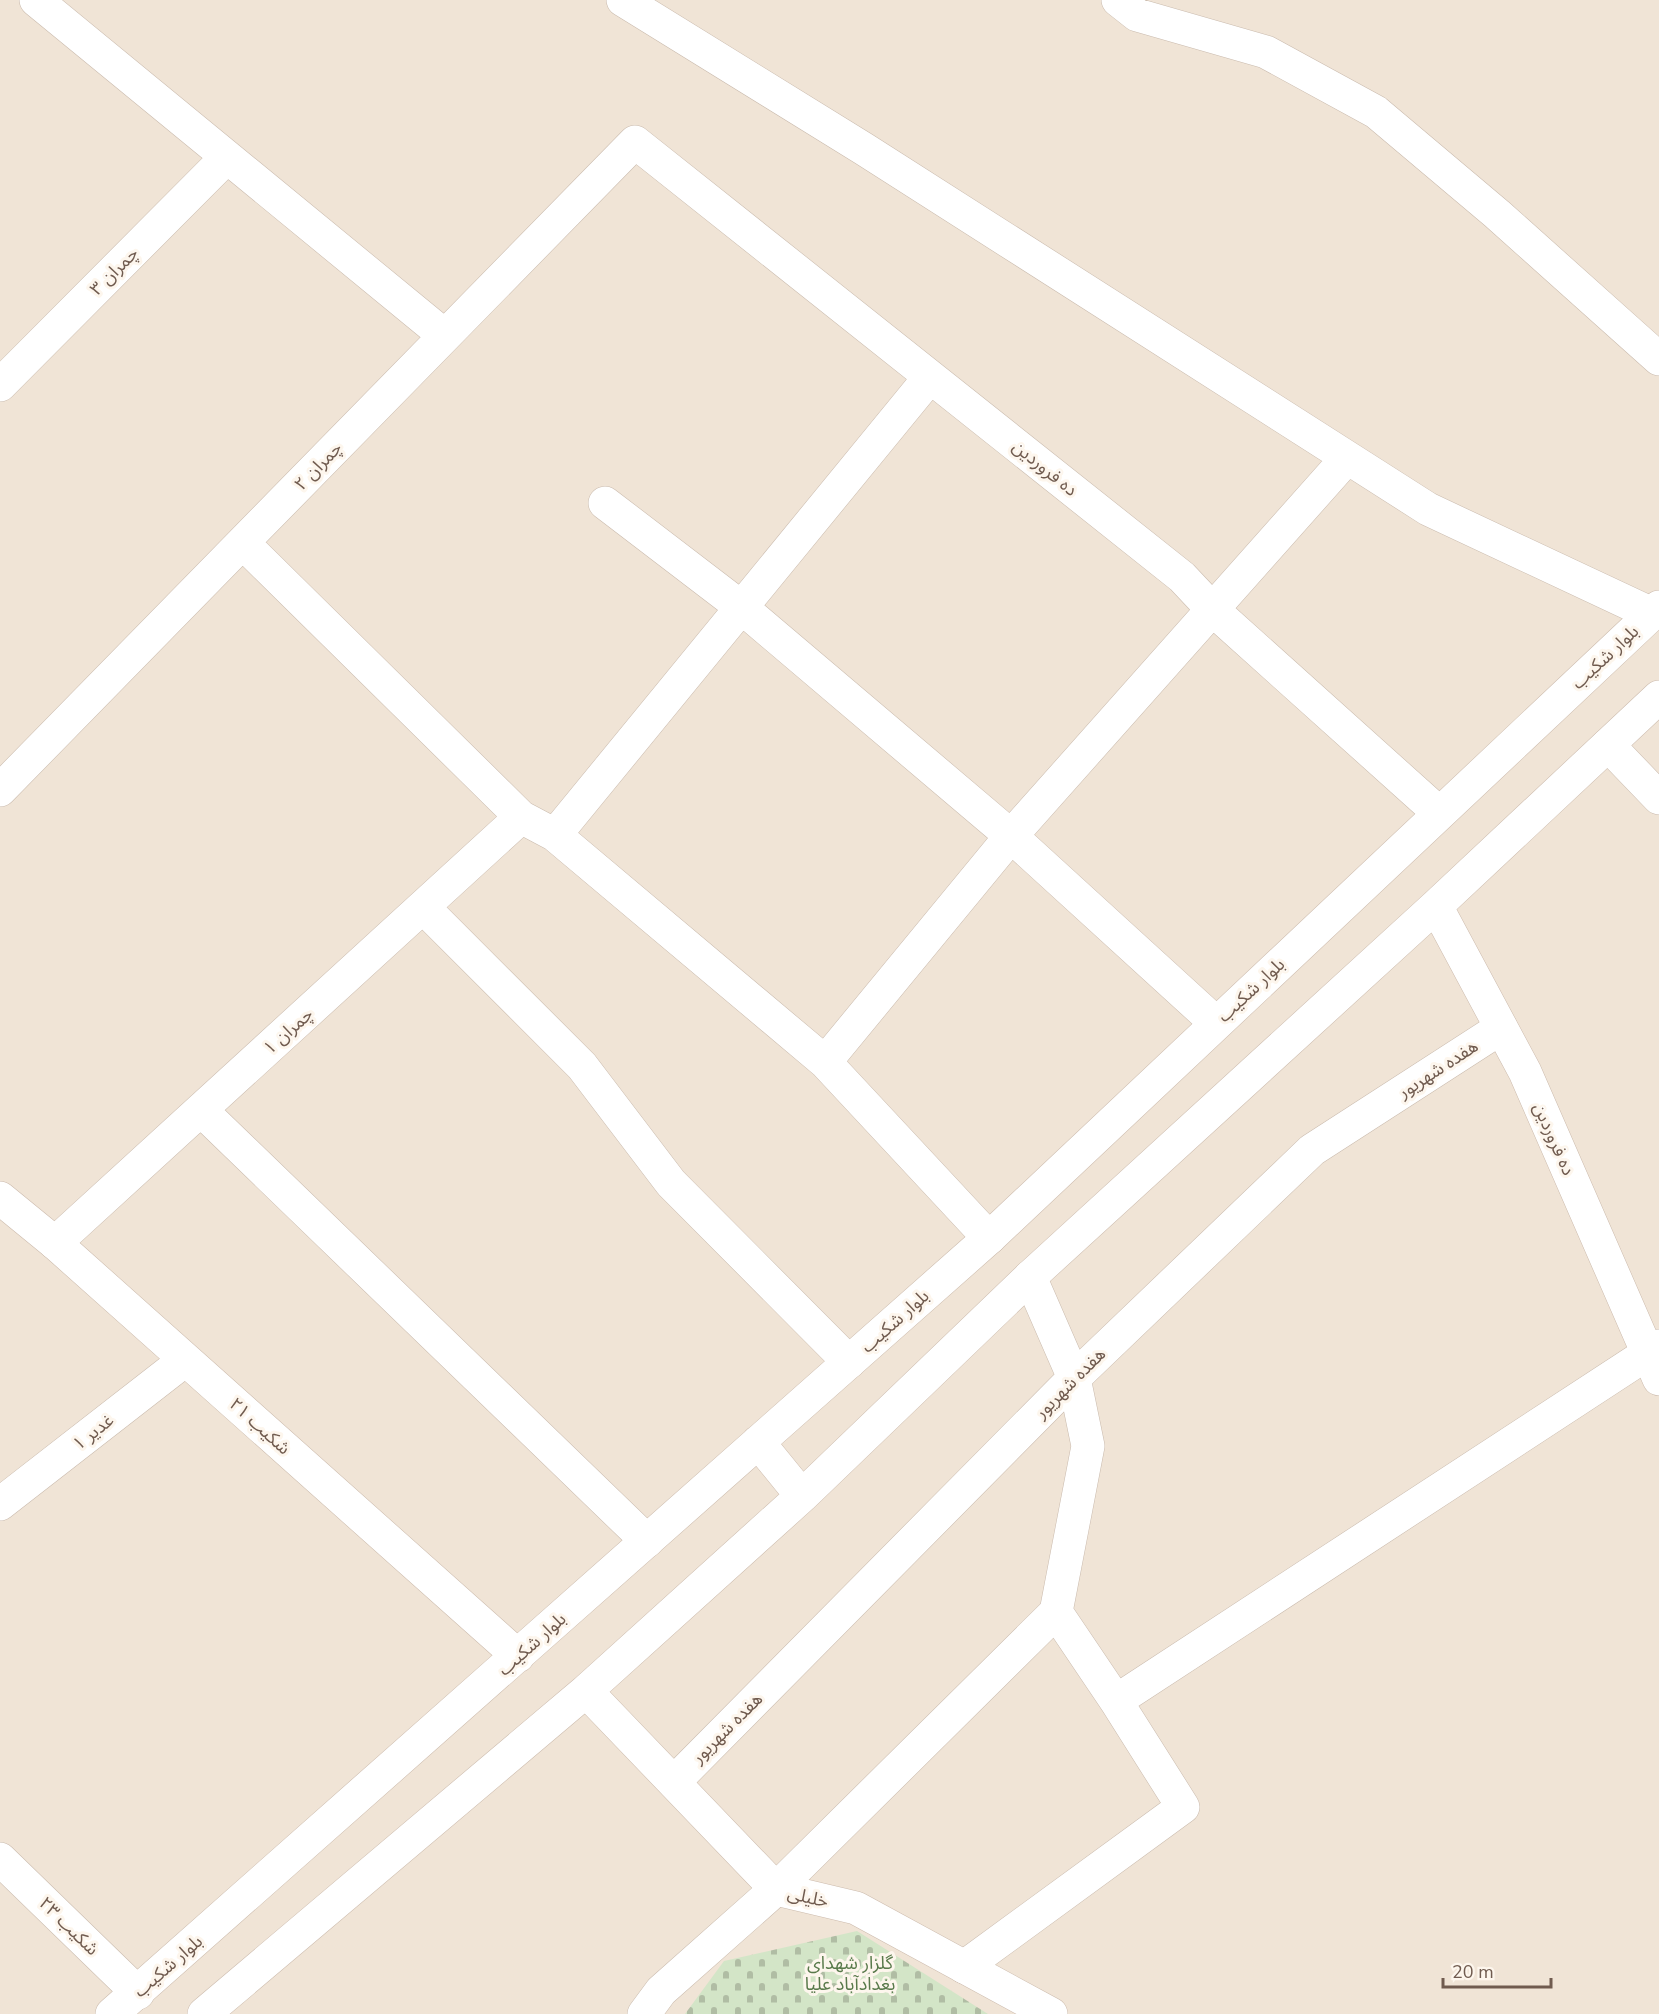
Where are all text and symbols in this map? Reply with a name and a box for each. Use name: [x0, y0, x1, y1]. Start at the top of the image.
street label: چمران ۳: [85, 242, 143, 300]
street label: ده فروردین: [1008, 434, 1082, 502]
street label: چمران ۲: [289, 436, 347, 496]
street label: بلوار شکیب: [1566, 620, 1644, 694]
street label: بلوار شکیب: [1212, 953, 1290, 1027]
street label: چمران ۱: [258, 1002, 318, 1060]
street label: هفده شهریور: [1392, 1034, 1483, 1104]
street label: ده فروردین: [1527, 1099, 1581, 1179]
street label: بلوار شکیب: [856, 1284, 934, 1358]
street label: هفده شهریور: [1029, 1342, 1111, 1424]
street label: شکیب ۲۱: [224, 1392, 296, 1460]
street label: غدیر ۱: [67, 1408, 119, 1456]
street label: بلوار شکیب: [493, 1607, 571, 1681]
street label: هفده شهریور: [686, 1687, 768, 1769]
street label: خلیلی: [785, 1881, 831, 1913]
street label: شکیب ۲۳: [34, 1891, 104, 1961]
street label: بلوار شکیب: [128, 1929, 208, 2003]
park label: گلزار شهدای بغدادآباد علیا: [805, 1951, 895, 1996]
scale bar: [1443, 1951, 1551, 1989]
text: 20 m: [1452, 1960, 1494, 1984]

